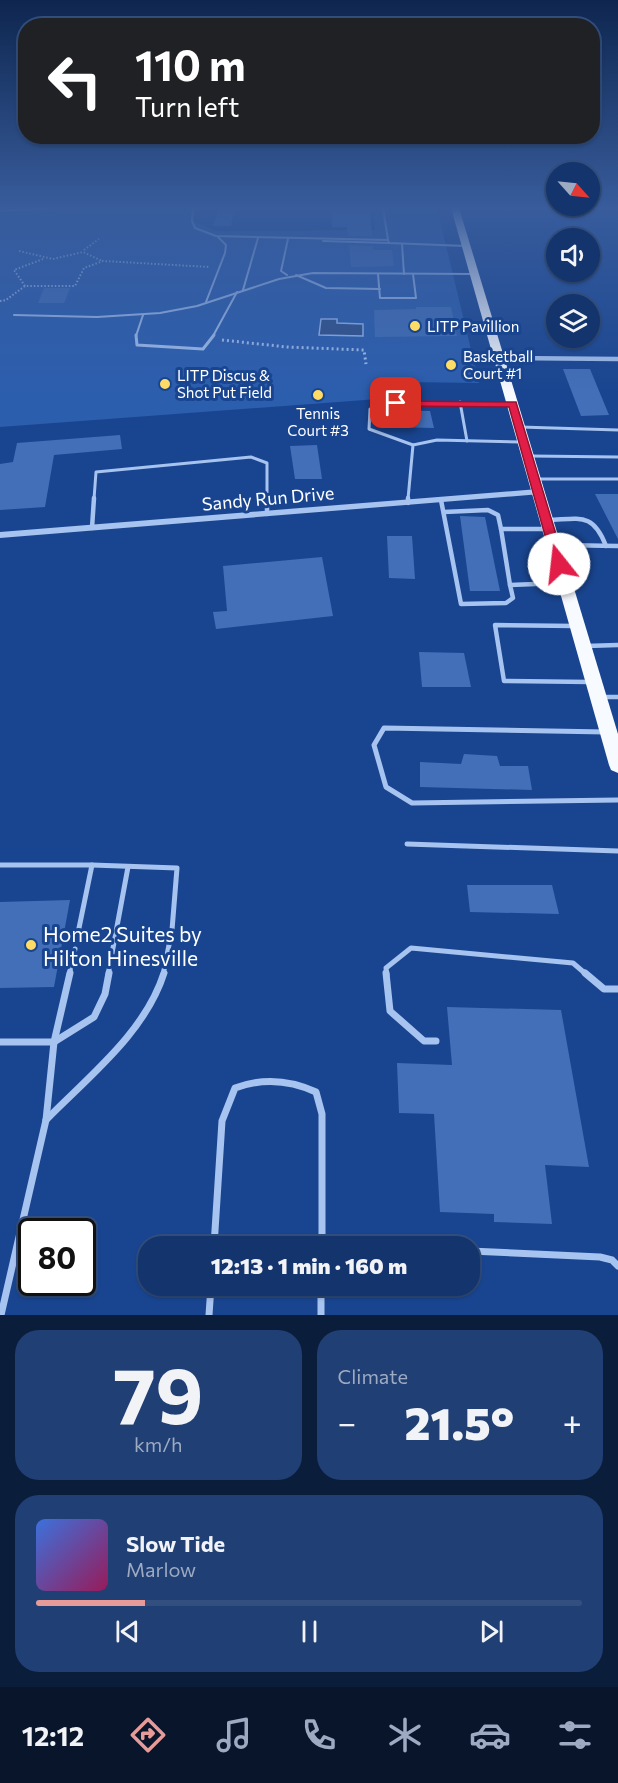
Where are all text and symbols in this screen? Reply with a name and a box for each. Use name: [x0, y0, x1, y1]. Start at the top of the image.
text: 110 m: [135, 38, 246, 90]
icon: left: [36, 42, 114, 120]
text: Turn left: [135, 90, 239, 123]
north arrow: [546, 162, 600, 216]
map controls: [546, 162, 600, 348]
button: sound: [546, 228, 600, 282]
button: layers: [546, 294, 600, 348]
place label: LITP Pavillion: [427, 317, 519, 335]
marker: LITP Pavillion: [408, 319, 422, 333]
place label: Basketball Court #1: [463, 347, 533, 382]
marker: Basketball Court #1: [444, 358, 458, 372]
place label: LITP Discus & Shot Put Field: [177, 366, 272, 401]
marker: LITP Discus & Shot Put Field: [158, 377, 172, 391]
pin: [370, 377, 421, 428]
icon: arrive: [379, 386, 412, 419]
marker: Tennis Court #3: [311, 388, 325, 402]
place label: Tennis Court #3: [287, 404, 349, 439]
street label: Sandy Run Drive: [201, 481, 335, 515]
position arrow: [527, 532, 591, 596]
place label: Home2 Suites by Hilton Hinesville: [43, 921, 202, 970]
marker: Home2 Suites by Hilton Hinesville: [24, 938, 38, 952]
speed limit sign: 80: [18, 1218, 96, 1296]
text: 12:13 · 1 min · 160 m: [211, 1252, 407, 1279]
text: 79: [113, 1345, 204, 1440]
text: Climate: [338, 1364, 408, 1388]
text: 21.5°: [405, 1394, 514, 1449]
text: −: [338, 1401, 356, 1442]
text: +: [563, 1401, 582, 1442]
text: km/h: [134, 1432, 183, 1456]
text: Slow Tide: [126, 1530, 225, 1557]
text: Marlow: [126, 1557, 196, 1581]
icon: previous: [111, 1615, 144, 1648]
icon: pause: [293, 1615, 326, 1648]
icon: next: [475, 1615, 508, 1648]
icon: directions: [127, 1714, 169, 1756]
icon: music: [213, 1714, 255, 1756]
icon: phone: [298, 1714, 340, 1756]
icon: climate: [384, 1714, 426, 1756]
icon: car: [469, 1714, 511, 1756]
icon: filters: [554, 1714, 596, 1756]
text: 12:12: [22, 1719, 84, 1752]

